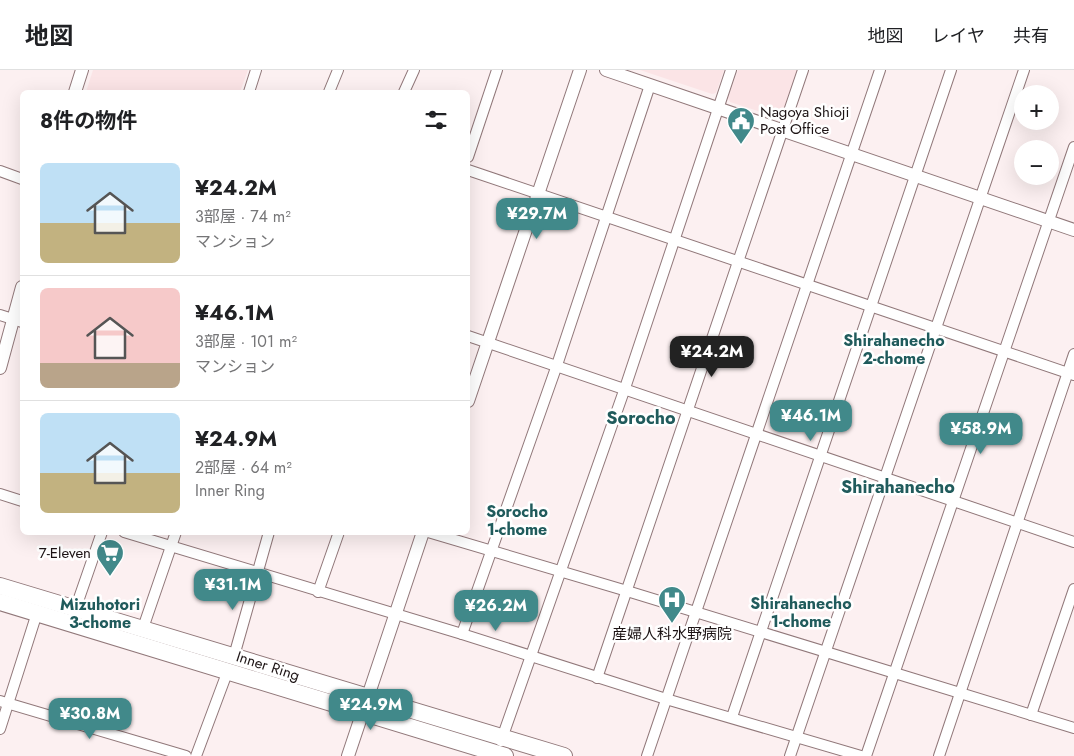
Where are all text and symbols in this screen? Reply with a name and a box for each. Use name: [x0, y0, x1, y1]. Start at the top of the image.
text: 地図: [25, 18, 73, 53]
text: 地図: [868, 23, 904, 49]
text: レイヤ: [932, 23, 985, 49]
text: 共有: [1013, 23, 1049, 49]
map controls: [1014, 85, 1059, 185]
button: +: [1014, 85, 1059, 130]
place label: Nagoya Shioji Post Office: [760, 101, 850, 140]
text: 8件の物件: [40, 106, 137, 136]
icon: filters: [422, 106, 450, 134]
public building icon: Nagoya Shioji Post Office: [726, 106, 756, 145]
button: −: [1014, 140, 1059, 185]
text: ¥24.2M: [195, 173, 277, 203]
icon: home: [80, 183, 140, 243]
pin: ¥29.7M: [496, 198, 578, 240]
text: ¥29.7M: [507, 202, 567, 225]
text: 3部屋 · 74 m²: [195, 205, 291, 228]
text: マンション: [195, 230, 275, 253]
text: ¥46.1M: [195, 298, 274, 328]
icon: home: [80, 308, 140, 368]
district label: Shirahanecho 2-chome: [843, 329, 945, 370]
text: 3部屋 · 101 m²: [195, 330, 297, 353]
pin: ¥24.2M: [671, 336, 753, 378]
text: ¥24.2M: [681, 340, 743, 363]
text: マンション: [195, 355, 275, 378]
pin: ¥46.1M: [770, 400, 852, 442]
text: ¥46.1M: [781, 404, 841, 427]
district label: Sorocho: [606, 405, 676, 431]
pin: ¥58.9M: [940, 412, 1022, 455]
text: ¥58.9M: [951, 417, 1011, 440]
text: ¥24.9M: [195, 424, 277, 454]
icon: home: [80, 433, 140, 493]
text: 2部屋 · 64 m²: [195, 456, 292, 479]
district label: Shirahanecho: [841, 474, 955, 500]
text: Inner Ring: [195, 479, 265, 502]
district label: Sorocho 1-chome: [486, 500, 548, 541]
supermarket icon: 7-Eleven: [95, 538, 125, 577]
place label: 7-Eleven: [39, 542, 91, 564]
pin: ¥31.1M: [192, 568, 274, 611]
text: ¥31.1M: [205, 573, 261, 596]
hospital icon: 産婦人科水野病院: [657, 585, 687, 624]
pin: ¥26.2M: [455, 590, 537, 632]
district label: Shirahanecho 1-chome: [750, 592, 852, 633]
district label: Mizuhotori 3-chome: [60, 593, 140, 634]
text: ¥26.2M: [465, 594, 527, 617]
place label: 産婦人科水野病院: [612, 623, 732, 645]
street label: Inner Ring: [233, 645, 303, 687]
pin: ¥24.9M: [330, 688, 412, 731]
text: ¥24.9M: [340, 693, 402, 716]
pin: ¥30.8M: [49, 698, 131, 740]
text: ¥30.8M: [60, 702, 120, 725]

